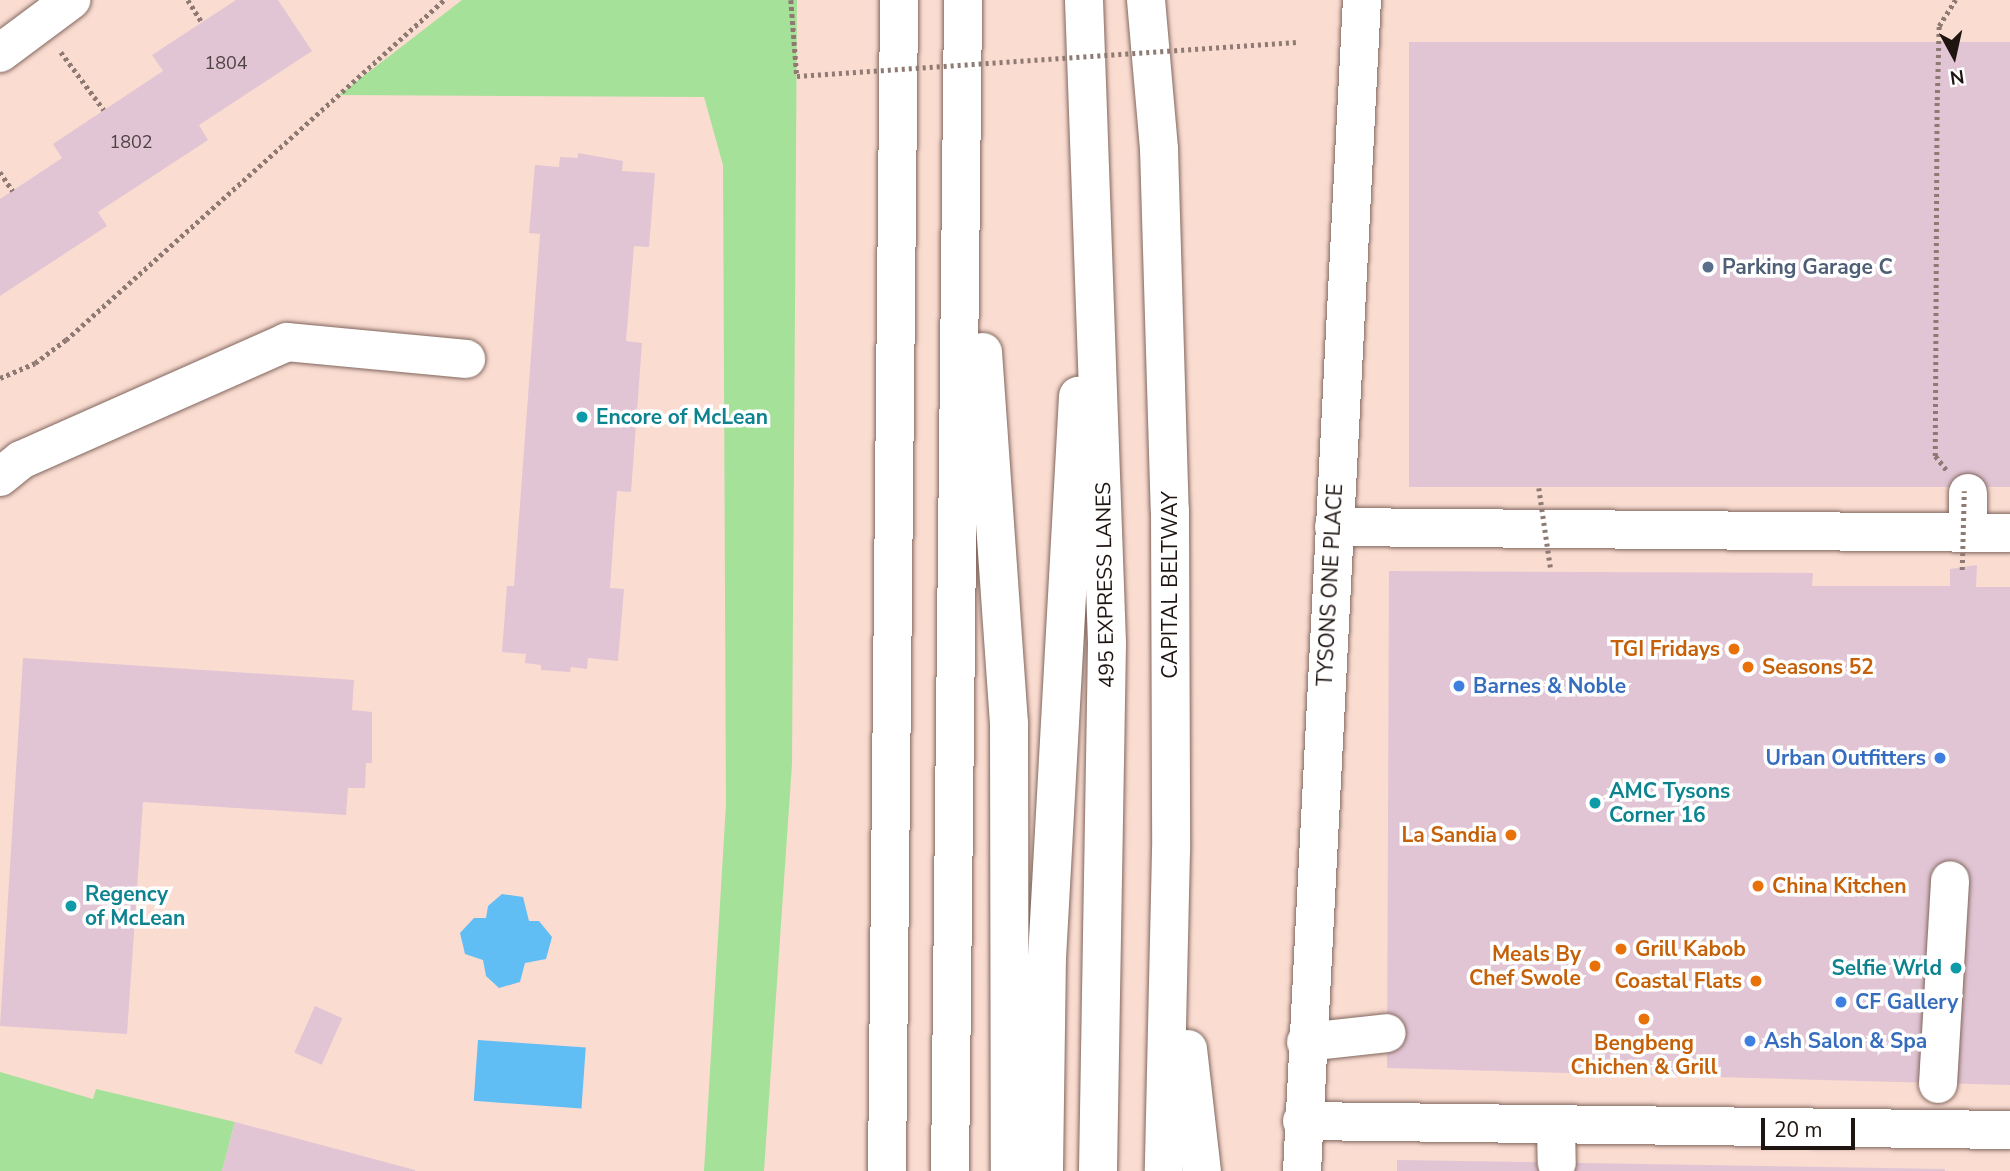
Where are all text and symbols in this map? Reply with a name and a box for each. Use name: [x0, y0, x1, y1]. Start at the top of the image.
north arrow: [1919, 21, 1989, 91]
house number: 1804: [204, 52, 248, 74]
text: N: [1948, 63, 1966, 91]
house number: 1802: [109, 131, 153, 153]
place label: Parking Garage C: [1722, 254, 1893, 280]
marker: Parking Garage C: [1700, 259, 1716, 275]
place label: Encore of McLean: [596, 404, 768, 430]
marker: Encore of McLean: [574, 409, 590, 425]
street label: 495 EXPRESS LANES: [1091, 482, 1119, 688]
street label: TYSONS ONE PLACE: [1312, 483, 1348, 687]
street label: CAPITAL BELTWAY: [1157, 491, 1183, 679]
place label: TGI Fridays: [1611, 636, 1720, 662]
marker: TGI Fridays: [1726, 641, 1742, 657]
place label: Seasons 52: [1762, 654, 1874, 680]
marker: Seasons 52: [1740, 659, 1756, 675]
place label: Barnes & Noble: [1473, 673, 1626, 699]
marker: Barnes & Noble: [1451, 678, 1467, 694]
place label: Urban Outfitters: [1766, 745, 1926, 771]
marker: Urban Outfitters: [1932, 750, 1948, 766]
place label: AMC Tysons Corner 16: [1609, 778, 1730, 828]
marker: AMC Tysons Corner 16: [1587, 795, 1603, 811]
place label: La Sandia: [1402, 822, 1497, 848]
marker: La Sandia: [1503, 827, 1519, 843]
place label: China Kitchen: [1772, 873, 1906, 899]
marker: China Kitchen: [1750, 878, 1766, 894]
place label: Regency of McLean: [85, 881, 185, 931]
marker: Regency of McLean: [63, 898, 79, 914]
place label: Grill Kabob: [1635, 936, 1746, 962]
place label: Meals By Chef Swole: [1469, 941, 1581, 991]
marker: Grill Kabob: [1613, 941, 1629, 957]
place label: Selfie Wrld: [1831, 955, 1942, 981]
marker: Meals By Chef Swole: [1587, 958, 1603, 974]
marker: Selfie Wrld: [1948, 960, 1964, 976]
place label: Coastal Flats: [1615, 968, 1742, 994]
marker: Coastal Flats: [1748, 973, 1764, 989]
place label: CF Gallery: [1855, 989, 1958, 1015]
marker: CF Gallery: [1833, 994, 1849, 1010]
marker: Bengbeng Chichen & Grill: [1636, 1011, 1652, 1027]
place label: Ash Salon & Spa: [1764, 1028, 1927, 1054]
place label: Bengbeng Chichen & Grill: [1571, 1030, 1717, 1080]
marker: Ash Salon & Spa: [1742, 1033, 1758, 1049]
scale bar: [1765, 1104, 1860, 1148]
text: 20 m: [1774, 1116, 1823, 1144]

